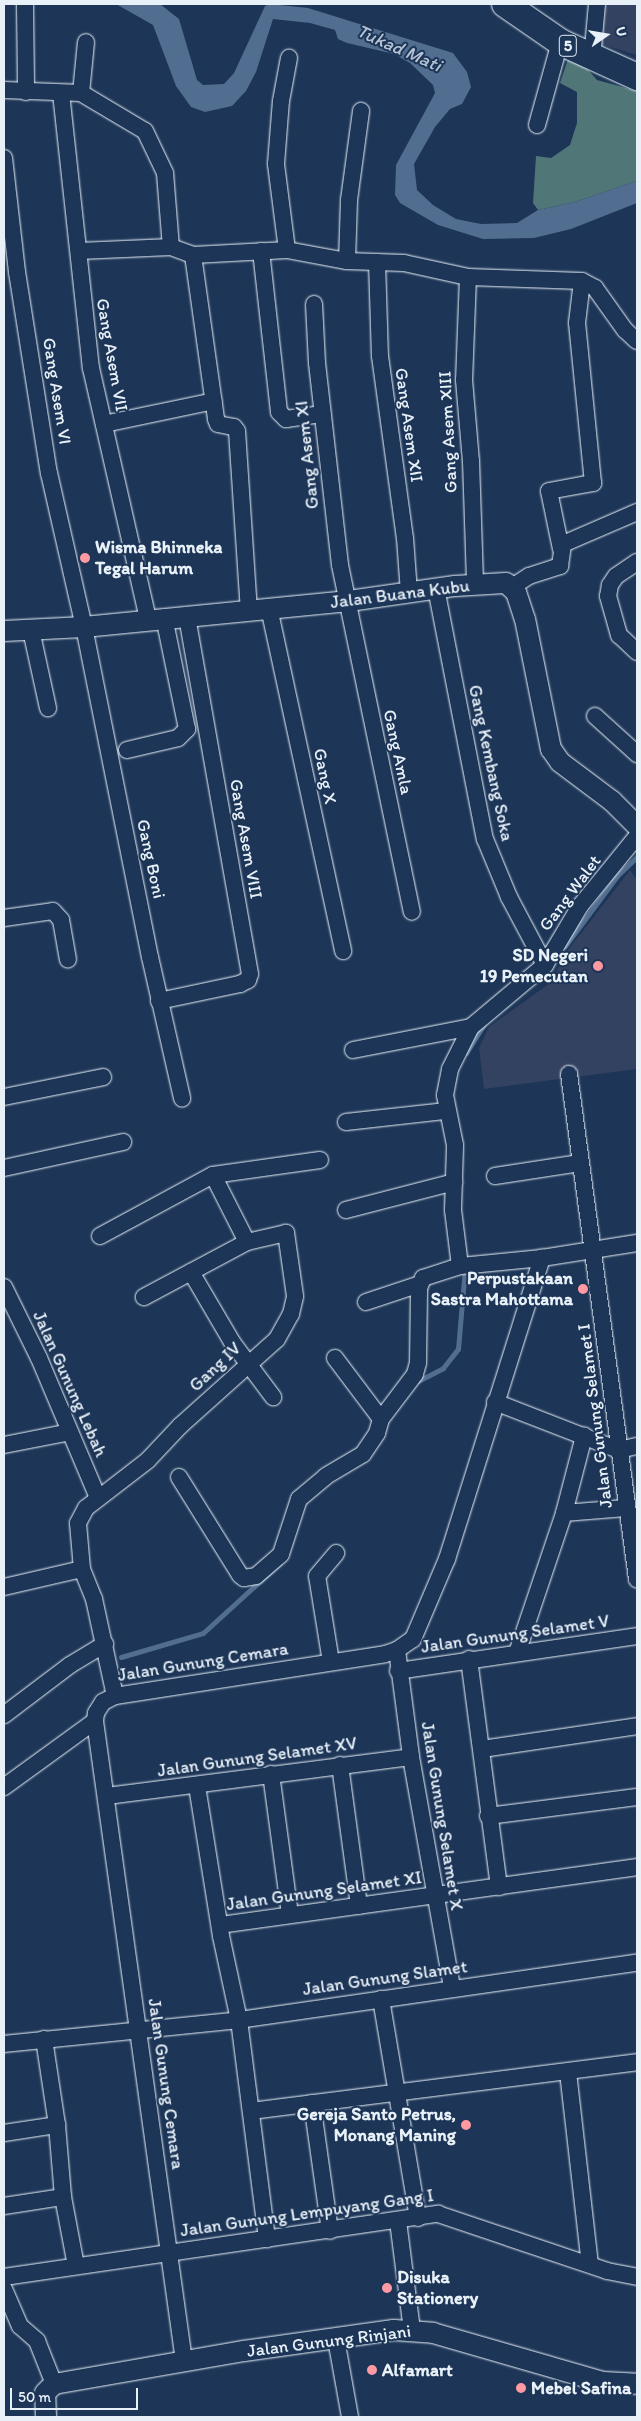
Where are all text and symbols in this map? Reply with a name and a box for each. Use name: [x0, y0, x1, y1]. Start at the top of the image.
north arrow: [581, 10, 631, 60]
water label: Tukad Mati: [353, 19, 445, 77]
text: U: [612, 25, 630, 38]
road number: 5: [558, 32, 578, 59]
street label: Gang Asem VII: [91, 297, 133, 413]
street label: Gang Asem VI: [38, 335, 76, 447]
street label: Gang Asem XII: [390, 367, 428, 483]
street label: Gang Asem XIII: [434, 371, 462, 493]
street label: Gang Asem XI: [291, 399, 323, 511]
place label: Wisma Bhinneka Tegal Harum: [95, 537, 223, 580]
marker: Wisma Bhinneka Tegal Harum: [79, 552, 91, 564]
street label: Jalan Buana Kubu: [329, 575, 471, 613]
street label: Gang Kembang Soka: [464, 683, 518, 843]
street label: Gang Amla: [378, 708, 418, 796]
street label: Gang X: [309, 746, 341, 806]
street label: Gang Asem VIII: [225, 778, 267, 900]
street label: Gang Boni: [132, 817, 170, 901]
street label: Gang Walet: [534, 851, 606, 935]
place label: SD Negeri 19 Pemecutan: [480, 945, 588, 988]
marker: SD Negeri 19 Pemecutan: [592, 960, 604, 972]
place label: Perpustakaan Sastra Mahottama: [430, 1268, 573, 1310]
marker: Perpustakaan Sastra Mahottama: [577, 1283, 589, 1295]
street label: Jalan Gunung Lebah: [28, 1308, 112, 1460]
street label: Jalan Gunung Selamet I: [573, 1323, 617, 1509]
street label: Gang IV: [185, 1338, 245, 1396]
street label: Jalan Gunung Selamet V: [420, 1610, 610, 1658]
street label: Jalan Gunung Cemara: [117, 1638, 289, 1686]
street label: Jalan Gunung Selamet X: [417, 1721, 467, 1911]
street label: Jalan Gunung Selamet XV: [157, 1732, 357, 1782]
street label: Jalan Gunung Selamet XI: [226, 1867, 422, 1915]
street label: Jalan Gunung Slamet: [302, 1956, 468, 2000]
street label: Jalan Gunung Cemara: [143, 1998, 189, 2170]
place label: Gereja Santo Petrus, Monang Maning: [298, 2104, 456, 2146]
marker: Gereja Santo Petrus, Monang Maning: [460, 2119, 472, 2131]
street label: Jalan Gunung Lempuyang Gang I: [179, 2185, 435, 2241]
place label: Disuka Stationery: [397, 2267, 478, 2310]
marker: Disuka Stationery: [381, 2282, 393, 2294]
street label: Jalan Gunung Rinjani: [246, 2320, 412, 2362]
place label: Alfamart: [382, 2359, 453, 2381]
marker: Alfamart: [366, 2364, 378, 2376]
place label: Mebel Safina: [531, 2377, 631, 2399]
scale bar: [12, 2378, 140, 2410]
marker: Mebel Safina: [515, 2382, 527, 2394]
text: 50 m: [18, 2388, 51, 2406]

